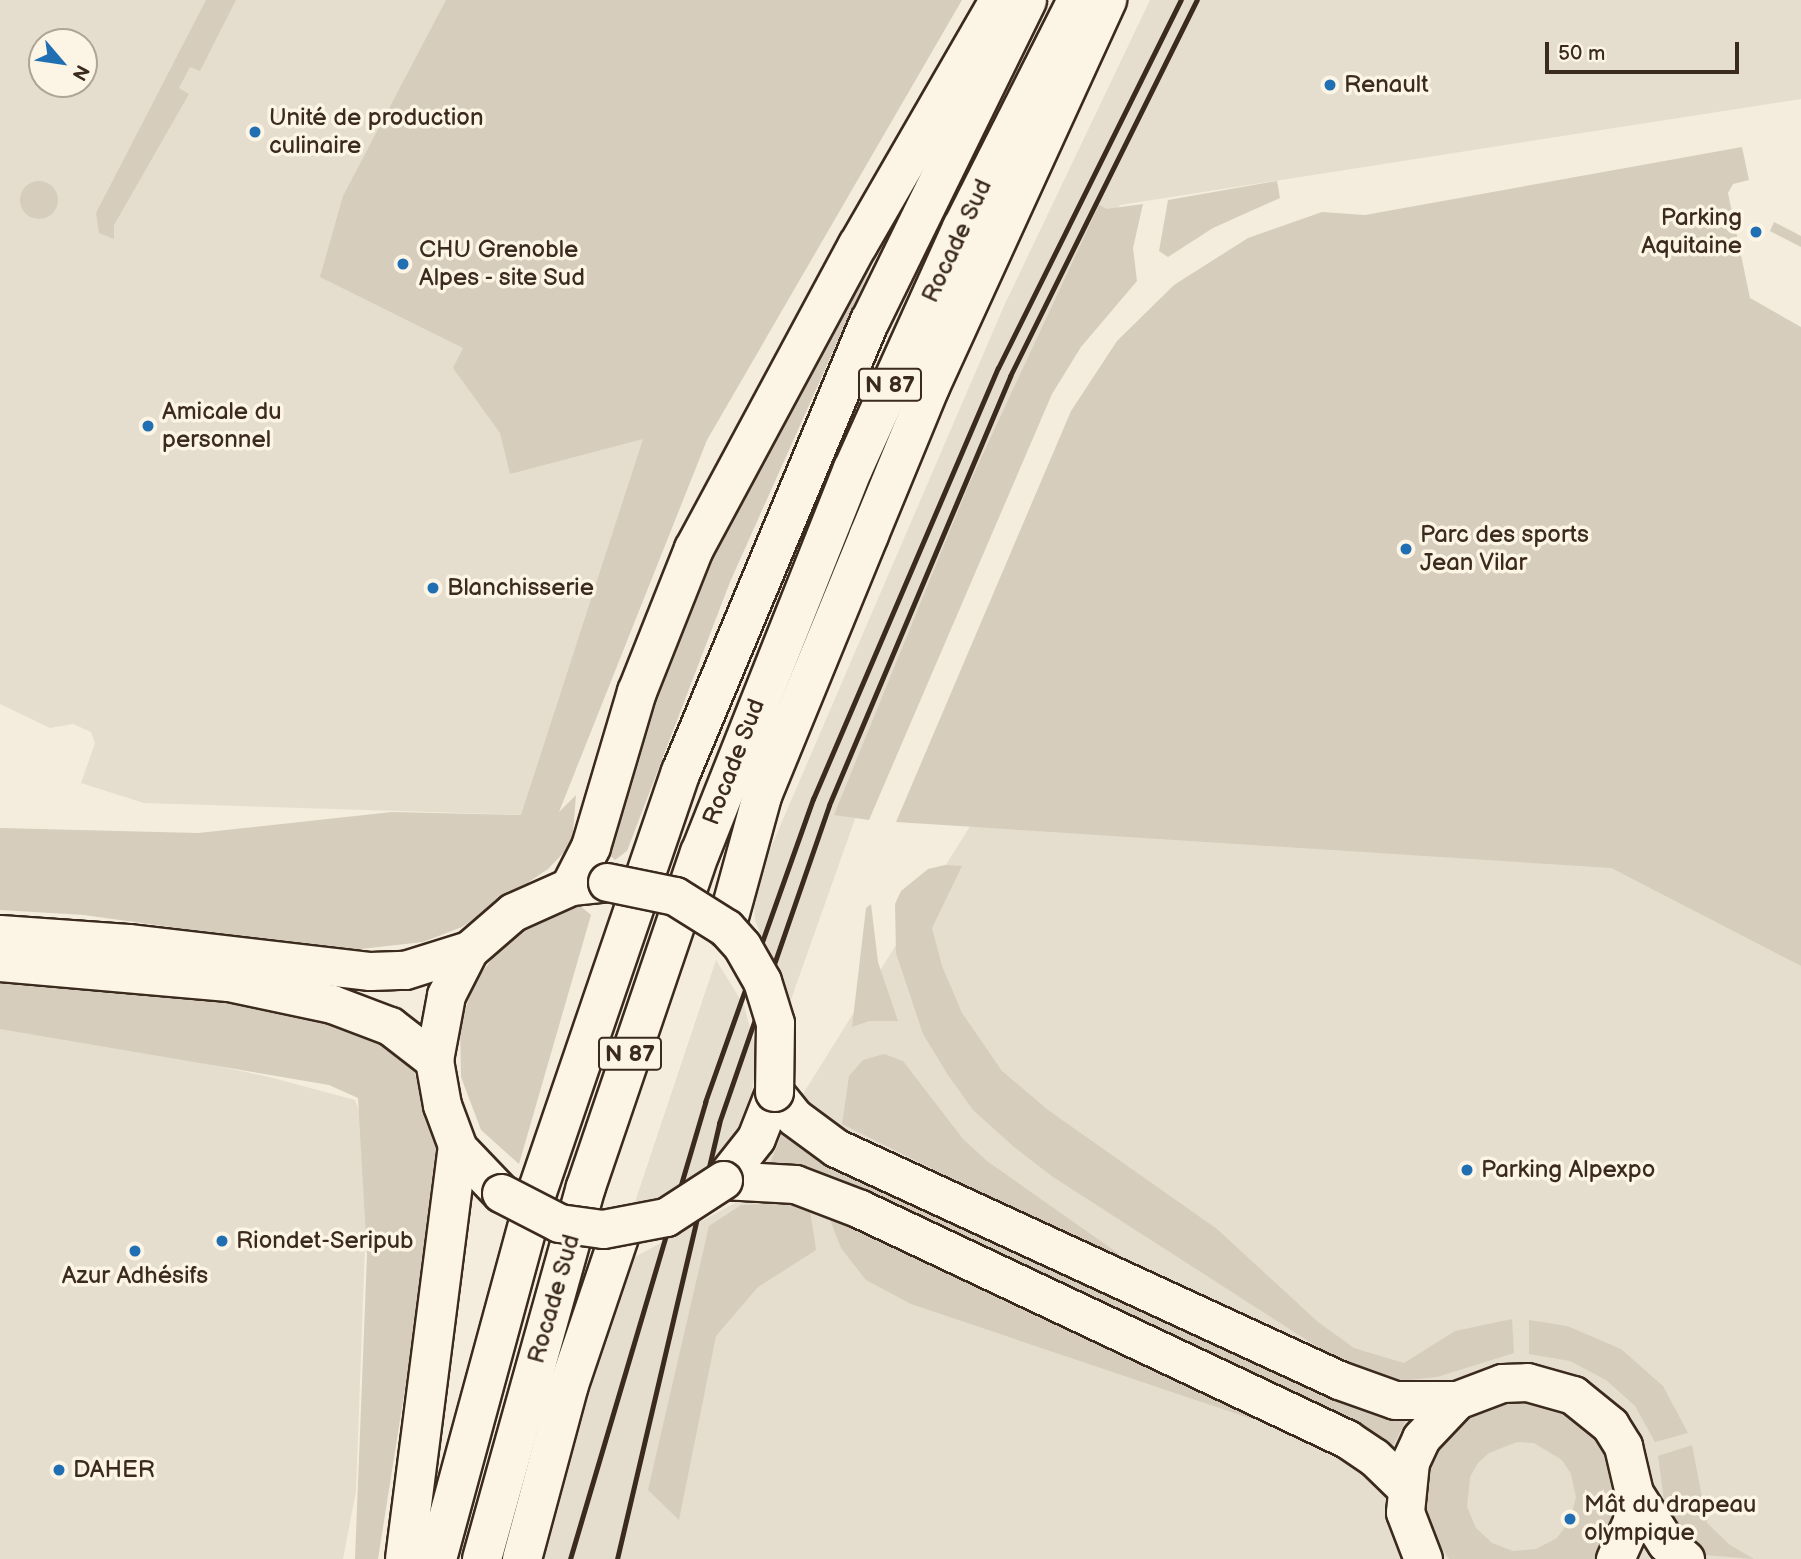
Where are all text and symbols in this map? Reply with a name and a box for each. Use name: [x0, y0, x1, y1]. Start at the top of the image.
north arrow: [28, 28, 98, 98]
scale bar: [1549, 28, 1743, 72]
text: 50 m: [1558, 41, 1605, 66]
text: N: [67, 61, 94, 84]
place label: Renault: [1344, 71, 1429, 99]
marker: Renault: [1322, 77, 1338, 93]
place label: Unité de production culinaire: [269, 104, 484, 160]
marker: Unité de production culinaire: [247, 124, 263, 140]
street label: Rocade Sud: [916, 175, 998, 307]
place label: Parking Aquitaine: [1641, 204, 1742, 260]
marker: Parking Aquitaine: [1748, 224, 1764, 240]
place label: CHU Grenoble Alpes - site Sud: [419, 236, 587, 292]
marker: CHU Grenoble Alpes - site Sud: [393, 254, 413, 274]
road number: N 87: [857, 366, 923, 404]
place label: Amicale du personnel: [162, 398, 281, 454]
marker: Amicale du personnel: [140, 418, 156, 434]
place label: Parc des sports Jean Vilar: [1420, 521, 1589, 577]
marker: Parc des sports Jean Vilar: [1398, 541, 1414, 557]
place label: Blanchisserie: [447, 574, 594, 602]
marker: Blanchisserie: [425, 580, 441, 596]
street label: Rocade Sud: [697, 695, 771, 829]
road number: N 87: [597, 1035, 663, 1074]
place label: Parking Alpexpo: [1481, 1156, 1655, 1184]
marker: Parking Alpexpo: [1459, 1162, 1475, 1178]
place label: Riondet-Seripub: [236, 1227, 414, 1255]
street label: Rocade Sud: [522, 1231, 586, 1367]
marker: Riondet-Seripub: [214, 1233, 230, 1249]
marker: Azur Adhésifs: [127, 1243, 143, 1259]
place label: Azur Adhésifs: [62, 1262, 208, 1290]
place label: DAHER: [73, 1456, 155, 1484]
marker: DAHER: [51, 1462, 67, 1478]
place label: Mât du drapeau olympique: [1584, 1491, 1756, 1547]
marker: Mât du drapeau olympique: [1562, 1511, 1578, 1527]

